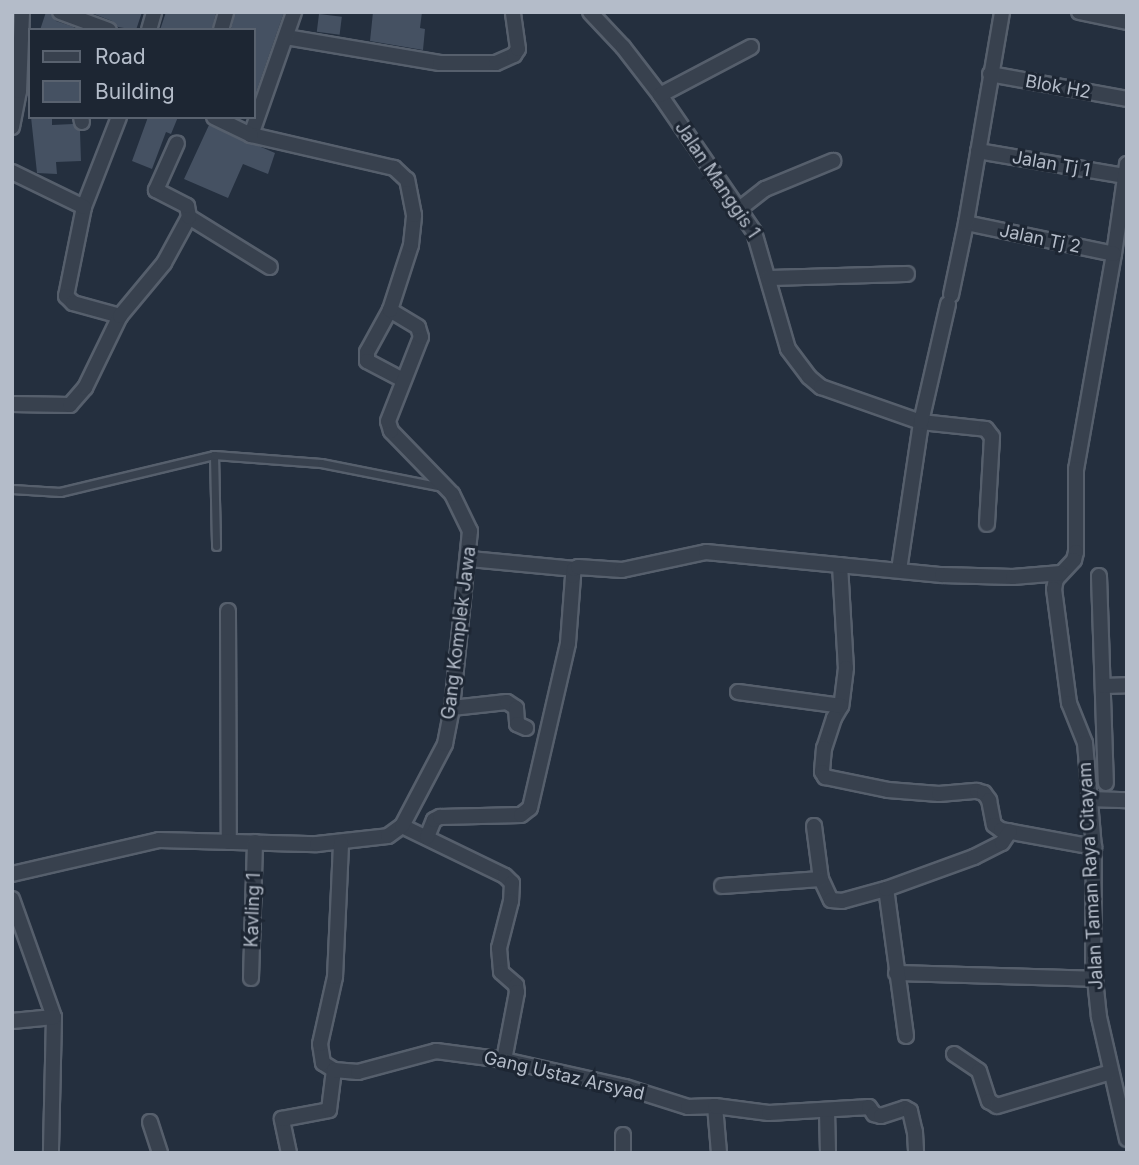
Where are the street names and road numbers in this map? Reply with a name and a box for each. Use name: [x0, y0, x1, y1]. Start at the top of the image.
street label: Blok H2: [1024, 71, 1092, 103]
street label: Jalan Manggis 1: [670, 118, 764, 242]
street label: Jalan Tj 1: [1010, 147, 1092, 181]
street label: Jalan Tj 2: [997, 220, 1083, 258]
street label: Gang Komplek Jawa: [438, 545, 480, 721]
street label: Jalan Taman Raya Citayam: [1074, 761, 1108, 991]
street label: Kavling 1: [241, 872, 265, 948]
street label: Gang Ustaz Arsyad: [482, 1047, 646, 1105]

